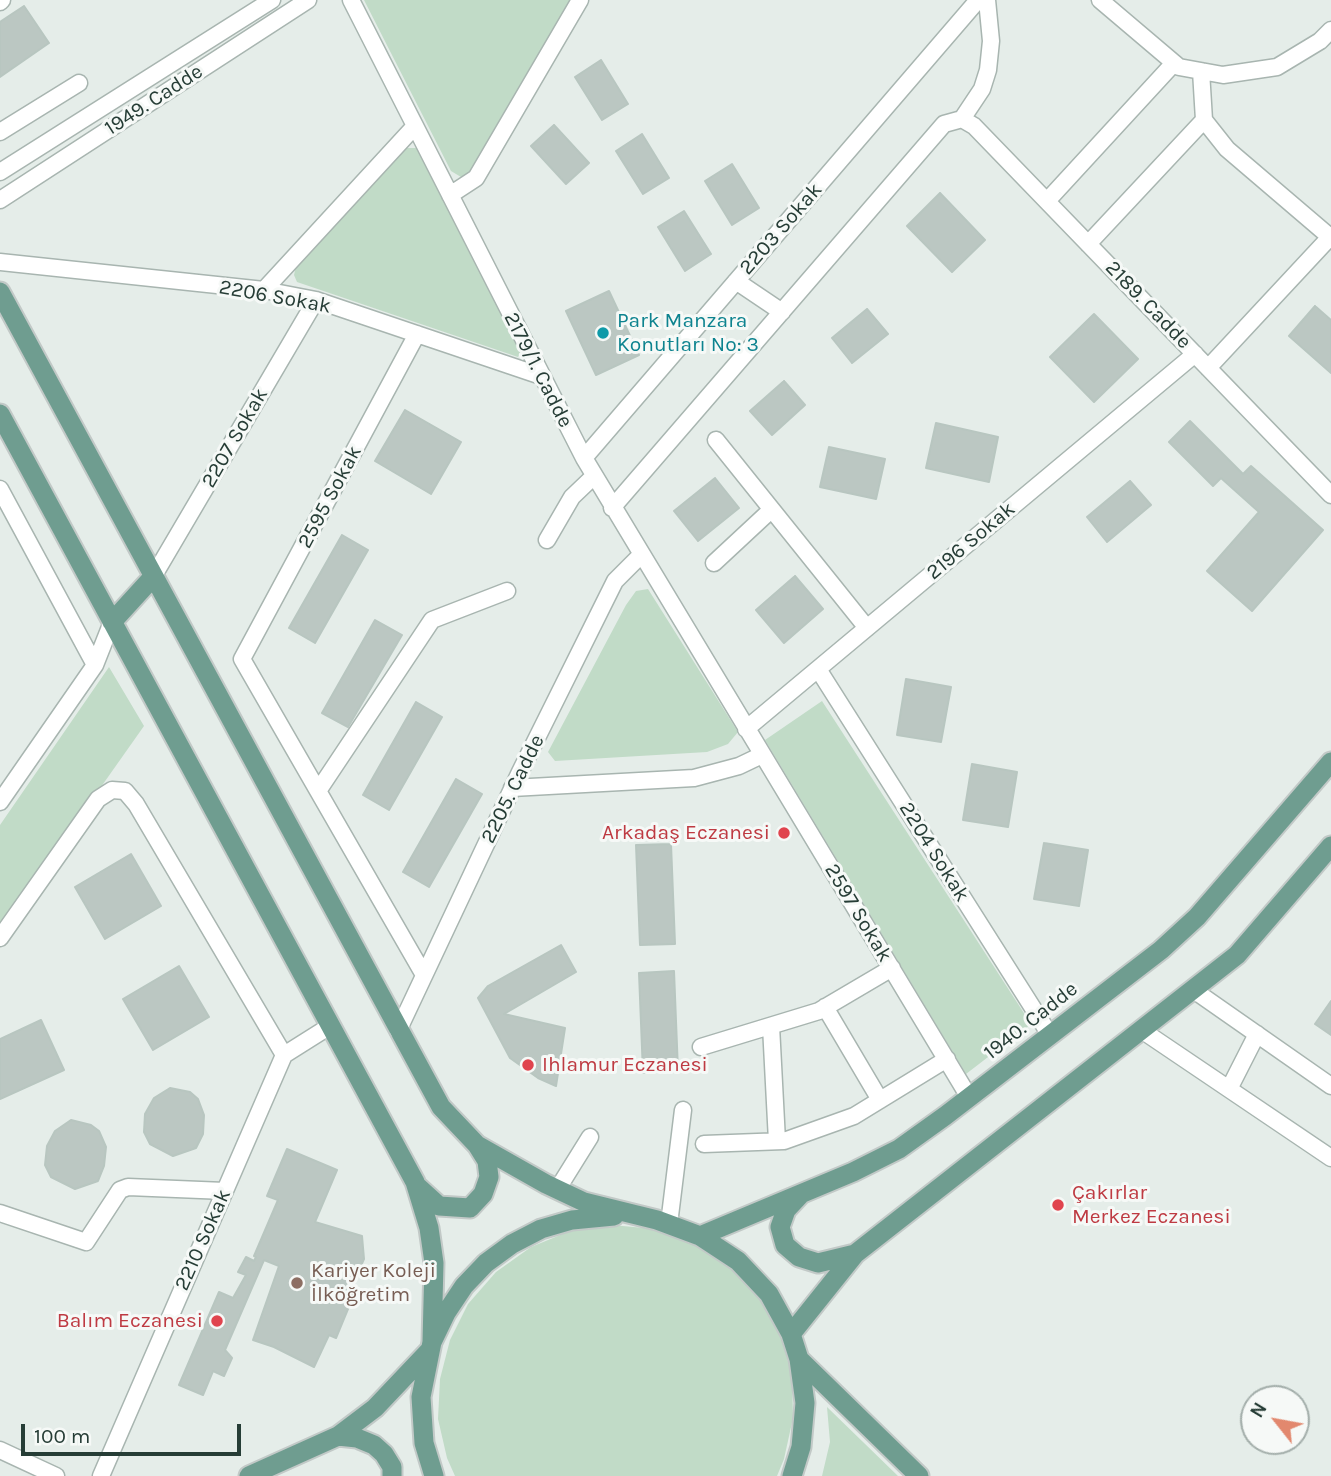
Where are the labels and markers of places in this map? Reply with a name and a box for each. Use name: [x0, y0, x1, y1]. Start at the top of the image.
place label: Park Manzara Konutları No: 3: [617, 308, 759, 358]
marker: Park Manzara Konutları No: 3: [595, 325, 611, 341]
place label: Arkadaş Eczanesi: [602, 820, 770, 846]
marker: Arkadaş Eczanesi: [776, 825, 792, 841]
place label: Ihlamur Eczanesi: [542, 1052, 708, 1078]
marker: Ihlamur Eczanesi: [520, 1057, 536, 1073]
place label: Çakırlar Merkez Eczanesi: [1072, 1180, 1231, 1230]
marker: Çakırlar Merkez Eczanesi: [1050, 1197, 1066, 1213]
place label: Kariyer Koleji İlköğretim: [311, 1258, 436, 1308]
marker: Kariyer Koleji İlköğretim: [289, 1275, 305, 1291]
place label: Balım Eczanesi: [57, 1308, 203, 1334]
marker: Balım Eczanesi: [209, 1313, 225, 1329]

